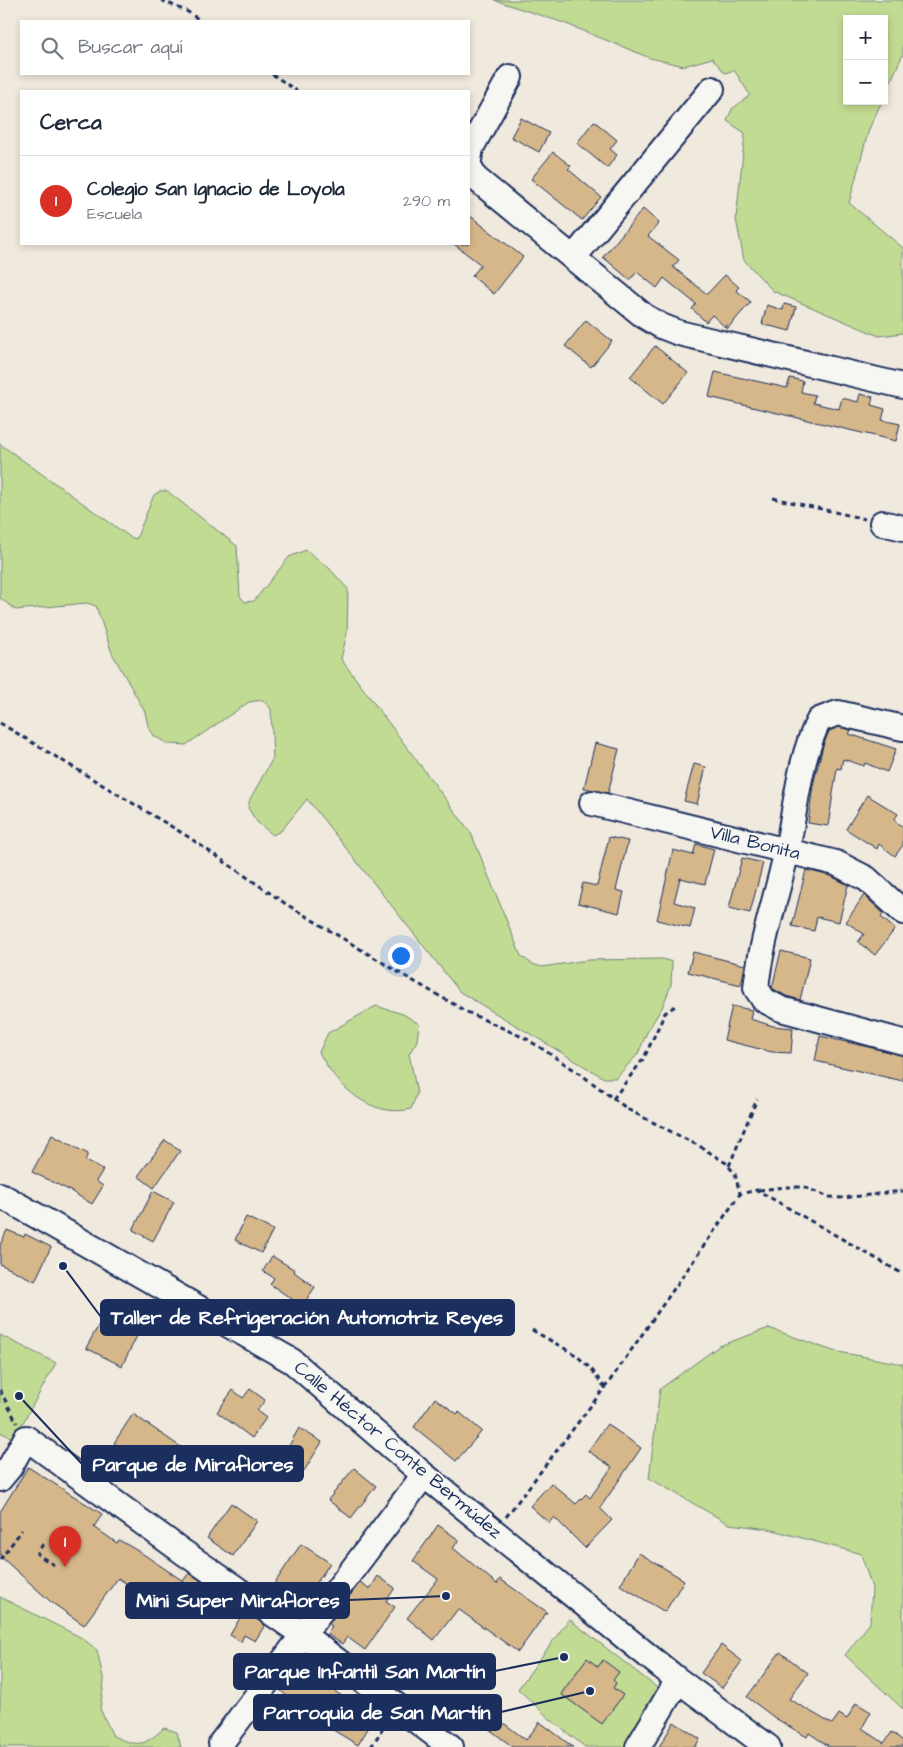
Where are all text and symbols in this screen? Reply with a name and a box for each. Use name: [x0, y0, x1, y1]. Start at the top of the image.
map controls: [843, 15, 888, 105]
button: +: [843, 15, 888, 60]
search box: [20, 20, 470, 75]
icon: search: [38, 34, 66, 62]
text: Buscar aquí: [78, 34, 182, 61]
button: −: [843, 60, 888, 105]
text: Cerca: [40, 108, 102, 137]
text: Colegio San Ignacio de Loyola: [87, 176, 345, 203]
text: 1: [55, 190, 57, 212]
text: 290 m: [403, 190, 450, 212]
text: Escuela: [87, 203, 142, 225]
street label: Villa Bonita: [707, 819, 803, 867]
your location: [388, 943, 414, 969]
callout: Taller de Refrigeración Automotriz Reyes: [101, 1300, 514, 1335]
text: Taller de Refrigeración Automotriz Reyes: [110, 1304, 503, 1333]
street label: Calle Héctor Conte Bermúdez: [288, 1355, 508, 1546]
callout: Parque de Miraflores: [82, 1446, 303, 1481]
text: Parque de Miraflores: [92, 1451, 294, 1479]
pin: 1: [49, 1526, 81, 1567]
callout: Mini Super Miraflores: [126, 1583, 349, 1618]
text: Mini Super Miraflores: [136, 1587, 340, 1615]
callout: Parque Infantil San Martín: [234, 1654, 495, 1689]
text: Parque Infantil San Martín: [245, 1658, 485, 1686]
callout: Parroquia de San Martín: [254, 1695, 501, 1730]
text: Parroquia de San Martín: [264, 1699, 490, 1727]

